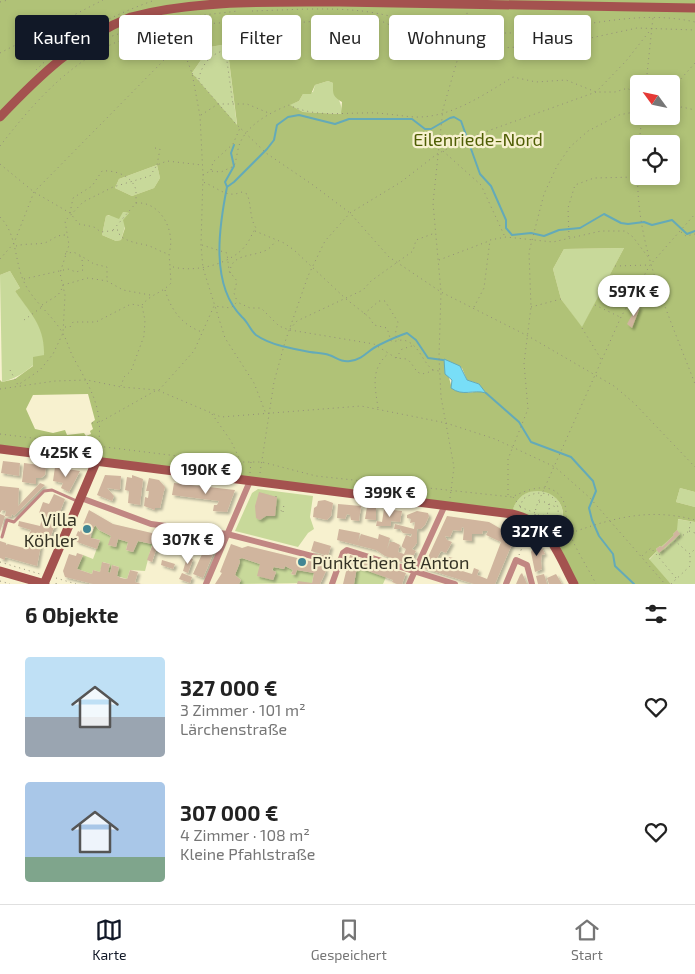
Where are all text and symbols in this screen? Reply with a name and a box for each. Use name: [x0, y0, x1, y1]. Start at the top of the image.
chip: Kaufen: [15, 15, 109, 60]
chip: Mieten: [119, 15, 212, 60]
chip: Filter: [222, 15, 301, 60]
chip: Neu: [311, 15, 379, 60]
chip: Wohnung: [389, 15, 504, 60]
chip: Haus: [514, 15, 591, 60]
north arrow: [630, 75, 680, 125]
map controls: [630, 75, 680, 185]
park label: Eilenriede-Nord: [413, 128, 543, 150]
button: locate: [630, 135, 680, 185]
pin: 597K €: [593, 274, 675, 317]
text: 597K €: [609, 281, 659, 300]
pin: 425K €: [25, 436, 107, 478]
text: 425K €: [40, 442, 92, 461]
pin: 190K €: [165, 452, 247, 495]
text: 190K €: [181, 459, 231, 478]
pin: 399K €: [349, 476, 431, 518]
text: 399K €: [364, 482, 416, 501]
place label: Villa Köhler: [24, 508, 77, 551]
pin: 327K €: [496, 514, 578, 557]
text: 327K €: [512, 521, 562, 540]
pin: 307K €: [147, 522, 229, 565]
marker: Villa Köhler: [81, 523, 93, 535]
text: 307K €: [162, 529, 214, 548]
place label: Pünktchen & Anton: [312, 551, 469, 573]
marker: Pünktchen & Anton: [296, 556, 308, 568]
icon: filters: [642, 600, 670, 628]
text: 6 Objekte: [25, 602, 119, 627]
text: 327 000 €: [180, 675, 278, 700]
icon: home: [65, 677, 125, 737]
icon: heart: [642, 693, 670, 721]
text: 3 Zimmer · 101 m²: [180, 700, 306, 719]
text: Lärchenstraße: [180, 719, 287, 738]
text: 307 000 €: [180, 800, 279, 825]
icon: home: [65, 802, 125, 862]
icon: heart: [642, 818, 670, 846]
text: 4 Zimmer · 108 m²: [180, 825, 310, 844]
text: Kleine Pfahlstraße: [180, 844, 315, 863]
tab: Karte: [92, 916, 127, 963]
tab: Gespeichert: [311, 916, 387, 963]
tab: Start: [571, 916, 603, 963]

